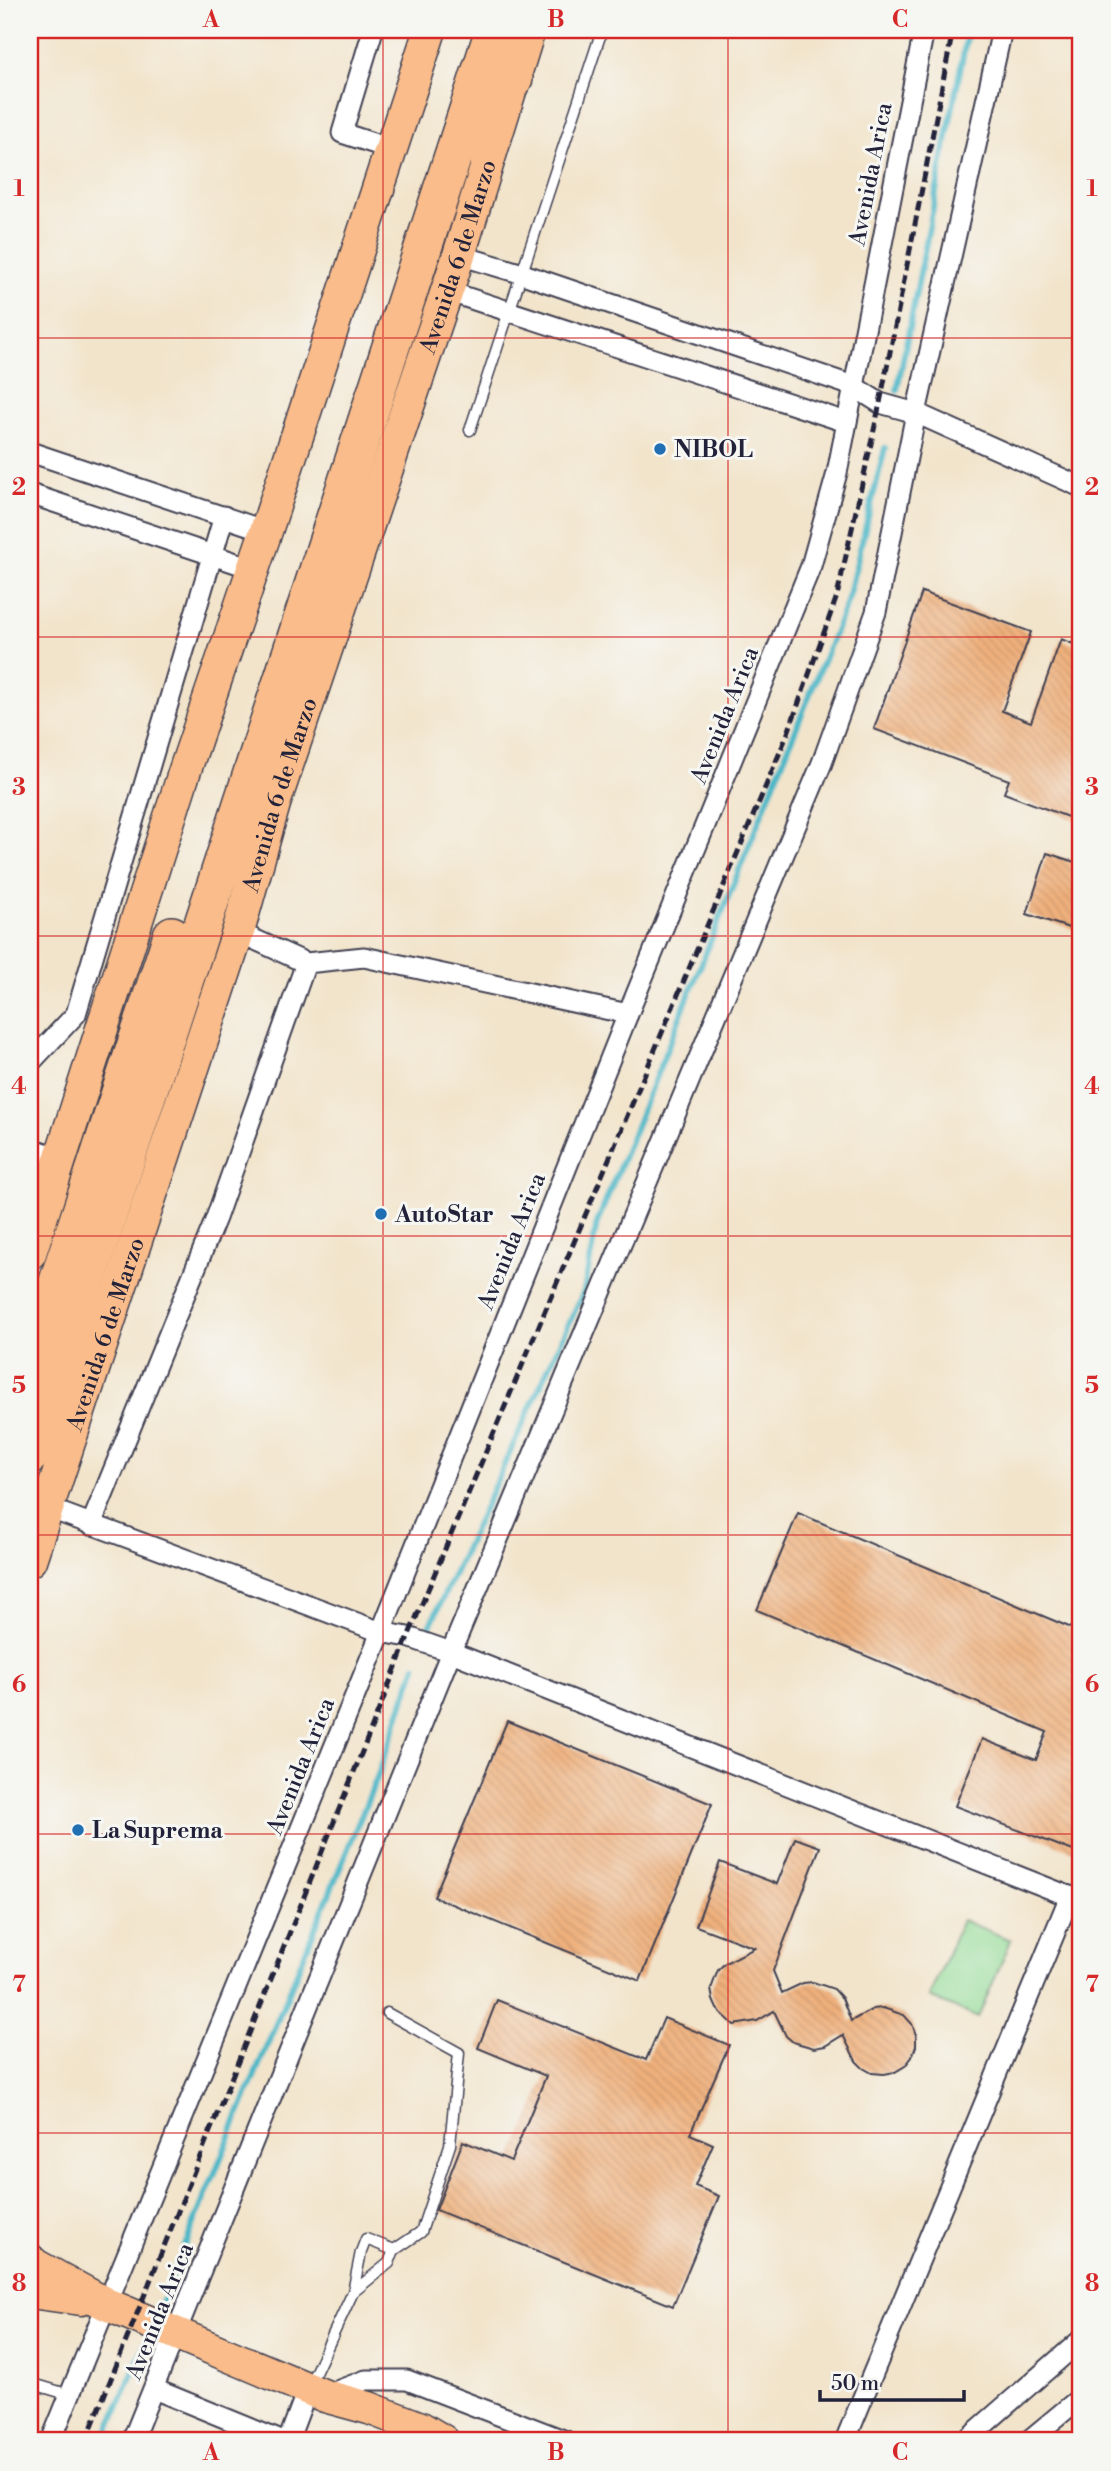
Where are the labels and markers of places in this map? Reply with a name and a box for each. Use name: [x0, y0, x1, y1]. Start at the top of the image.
place label: NIBOL: [674, 436, 753, 464]
marker: NIBOL: [652, 441, 668, 457]
place label: AutoStar: [394, 1201, 494, 1229]
marker: AutoStar: [373, 1206, 389, 1222]
place label: La Suprema: [92, 1817, 223, 1845]
marker: La Suprema: [70, 1822, 86, 1838]

